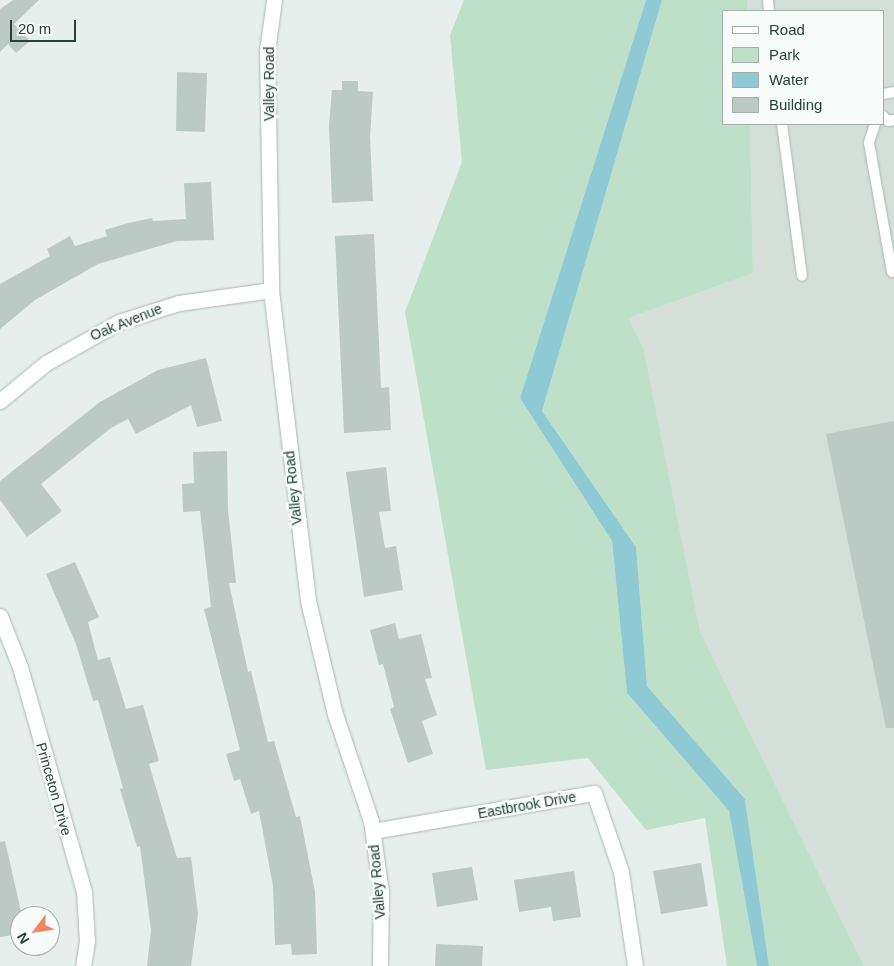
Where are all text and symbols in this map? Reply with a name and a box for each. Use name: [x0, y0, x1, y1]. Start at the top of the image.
scale bar: [12, 10, 79, 42]
legend: [722, 10, 884, 125]
text: 20 m: [18, 20, 51, 37]
text: Road: [769, 21, 805, 38]
text: Park: [769, 46, 800, 63]
street label: Valley Road: [261, 47, 277, 121]
text: Water: [769, 71, 808, 88]
text: Building: [769, 96, 822, 113]
street label: Oak Avenue: [87, 300, 165, 344]
street label: Valley Road: [281, 450, 305, 526]
street label: Princeton Drive: [33, 741, 75, 837]
street label: Eastbrook Drive: [477, 788, 577, 822]
street label: Valley Road: [365, 844, 389, 920]
north arrow: [10, 906, 60, 956]
text: N: [14, 930, 32, 947]

